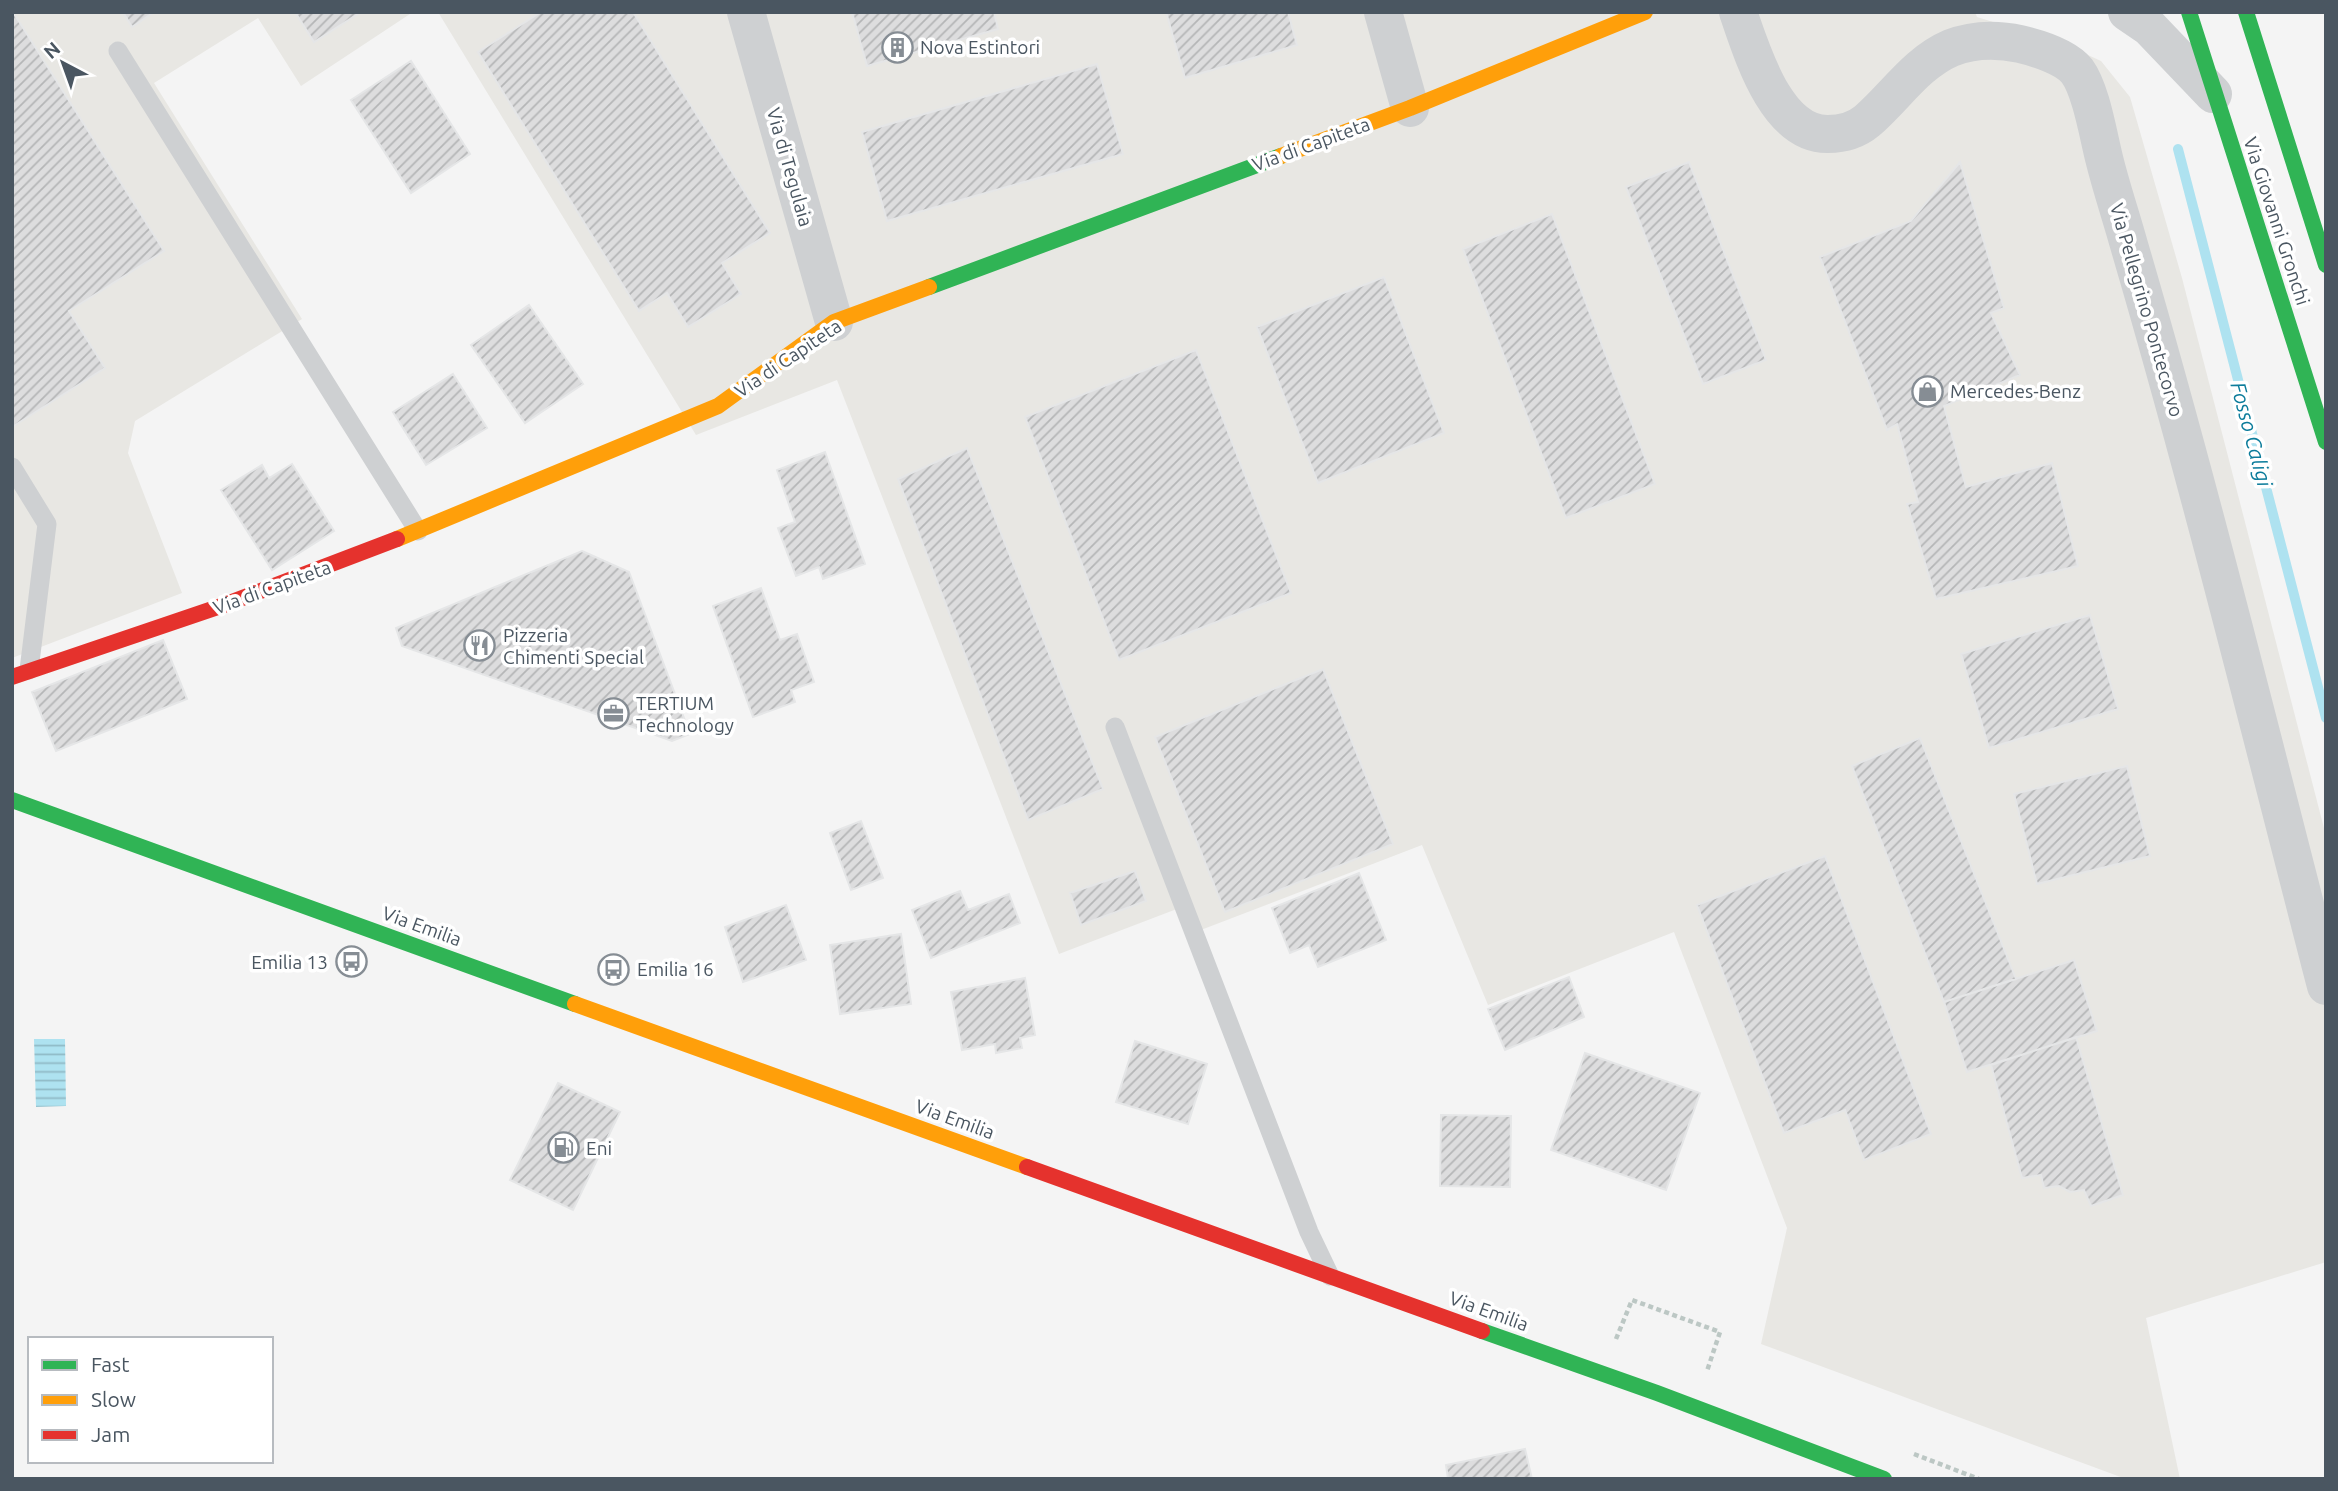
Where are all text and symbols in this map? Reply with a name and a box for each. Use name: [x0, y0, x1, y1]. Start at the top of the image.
north arrow: [28, 28, 98, 98]
building icon: Nova Estintori: [880, 30, 914, 64]
place label: Nova Estintori: [920, 36, 1040, 58]
text: N: [39, 37, 64, 63]
street label: Via di Tegulaia: [763, 105, 817, 229]
street label: Via di Capiteta: [1249, 112, 1373, 176]
street label: Via Giovanni Gronchi: [2239, 134, 2315, 308]
street label: Via Pellegrino Pontecorvo: [2106, 201, 2188, 419]
street label: Via di Capiteta: [731, 314, 845, 402]
shop icon: Mercedes-Benz: [1910, 374, 1944, 408]
water label: Fosso Caligi: [2226, 379, 2278, 490]
place label: Mercedes-Benz: [1950, 380, 2081, 402]
street label: Via di Capiteta: [210, 555, 334, 619]
place label: Pizzeria Chimenti Special: [503, 624, 644, 668]
restaurant icon: Pizzeria Chimenti Special: [463, 629, 497, 663]
place label: TERTIUM Technology: [636, 692, 734, 736]
office icon: TERTIUM Technology: [596, 697, 630, 731]
street label: Via Emilia: [379, 902, 465, 950]
bus stop icon: Emilia 13: [334, 945, 368, 979]
place label: Emilia 13: [251, 951, 328, 973]
bus stop icon: Emilia 16: [597, 952, 631, 986]
place label: Emilia 16: [637, 958, 714, 980]
street label: Via Emilia: [912, 1095, 998, 1143]
fuel station icon: Eni: [546, 1131, 580, 1165]
place label: Eni: [586, 1137, 612, 1159]
street label: Via Emilia: [1446, 1287, 1532, 1335]
legend: [28, 1337, 273, 1463]
text: Fast: [91, 1352, 129, 1376]
text: Slow: [91, 1387, 136, 1411]
text: Jam: [91, 1422, 130, 1446]

